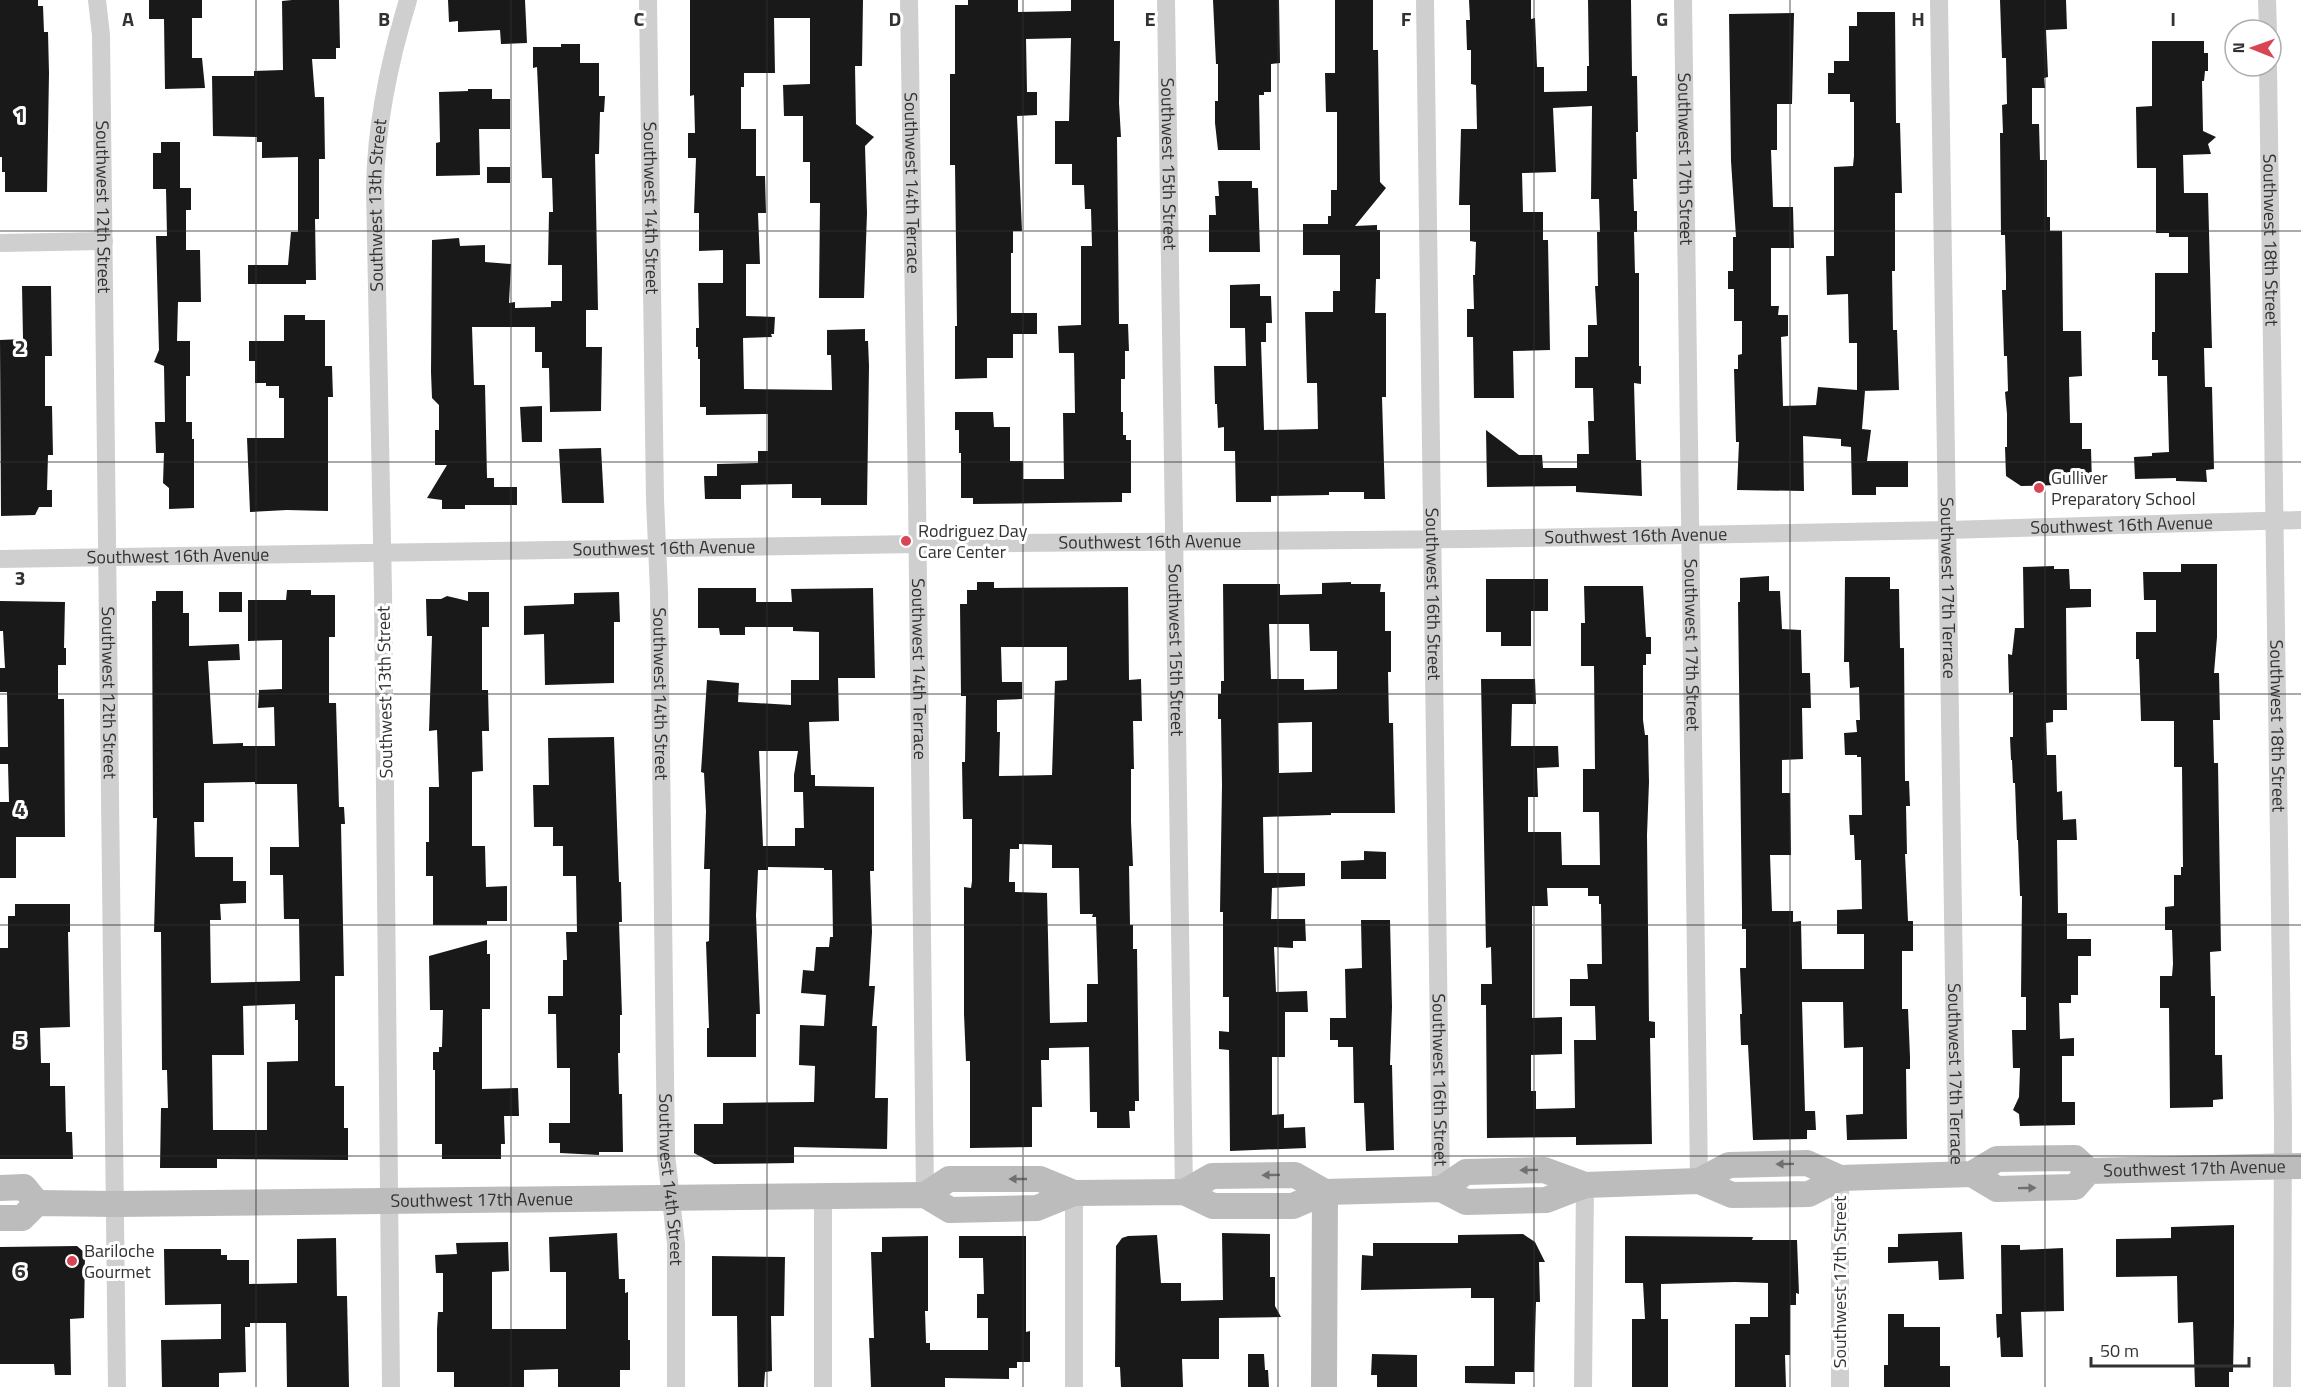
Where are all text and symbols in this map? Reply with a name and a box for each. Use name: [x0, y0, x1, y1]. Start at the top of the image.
text: A: [122, 3, 134, 34]
text: B: [378, 3, 390, 34]
text: C: [634, 3, 645, 34]
text: D: [889, 3, 901, 34]
text: E: [1144, 3, 1156, 34]
text: F: [1401, 3, 1412, 34]
text: G: [1656, 3, 1668, 34]
text: H: [1911, 3, 1925, 34]
text: I: [2170, 3, 2176, 34]
north arrow: [2223, 18, 2283, 78]
text: N: [2226, 42, 2250, 53]
street label: Southwest 17th Street: [1671, 72, 1700, 246]
street label: Southwest 15th Street: [1154, 77, 1184, 251]
street label: Southwest 14th Terrace: [897, 92, 927, 274]
text: 1: [14, 99, 26, 130]
street label: Southwest 13th Street: [361, 116, 393, 292]
street label: Southwest 12th Street: [89, 120, 118, 294]
street label: Southwest 14th Street: [637, 121, 666, 295]
street label: Southwest 18th Street: [2256, 153, 2286, 327]
text: 2: [14, 331, 26, 362]
place label: Gulliver Preparatory School: [2051, 464, 2196, 512]
marker: Gulliver Preparatory School: [2032, 481, 2046, 495]
street label: Southwest 17th Terrace: [1934, 497, 1963, 679]
street label: Southwest 16th Street: [1419, 507, 1448, 681]
street label: Southwest 16th Avenue: [2030, 508, 2213, 541]
place label: Rodriguez Day Care Center: [918, 517, 1028, 565]
street label: Southwest 16th Avenue: [1544, 520, 1727, 551]
street label: Southwest 16th Avenue: [1058, 527, 1241, 556]
street label: Southwest 16th Avenue: [572, 533, 755, 563]
marker: Rodriguez Day Care Center: [899, 534, 913, 548]
street label: Southwest 16th Avenue: [86, 541, 269, 571]
street label: Southwest 17th Street: [1678, 558, 1707, 732]
text: 3: [14, 562, 26, 593]
street label: Southwest 15th Street: [1162, 563, 1191, 737]
street label: Southwest 14th Terrace: [905, 578, 934, 760]
street label: Southwest 13th Street: [369, 605, 400, 779]
street label: Southwest 12th Street: [95, 606, 124, 780]
street label: Southwest 14th Street: [646, 607, 675, 781]
street label: Southwest 18th Street: [2263, 639, 2293, 813]
text: 4: [14, 793, 26, 824]
street label: Southwest 17th Terrace: [1941, 983, 1971, 1165]
street label: Southwest 16th Street: [1425, 993, 1455, 1167]
text: 5: [14, 1024, 26, 1055]
street label: Southwest 14th Street: [652, 1093, 690, 1266]
street label: Southwest 17th Avenue: [2103, 1152, 2286, 1184]
one-way arrow: [1775, 1159, 1794, 1169]
one-way arrow: [1520, 1165, 1539, 1175]
one-way arrow: [1261, 1170, 1280, 1180]
one-way arrow: [1008, 1174, 1027, 1184]
one-way arrow: [2017, 1183, 2036, 1193]
street label: Southwest 17th Avenue: [390, 1185, 573, 1214]
street label: Southwest 17th Street: [1826, 1195, 1853, 1368]
place label: Bariloche Gourmet: [84, 1237, 155, 1285]
marker: Bariloche Gourmet: [65, 1254, 79, 1268]
text: 6: [14, 1255, 26, 1286]
scale bar: [2091, 1330, 2248, 1368]
text: 50 m: [2100, 1337, 2139, 1364]

